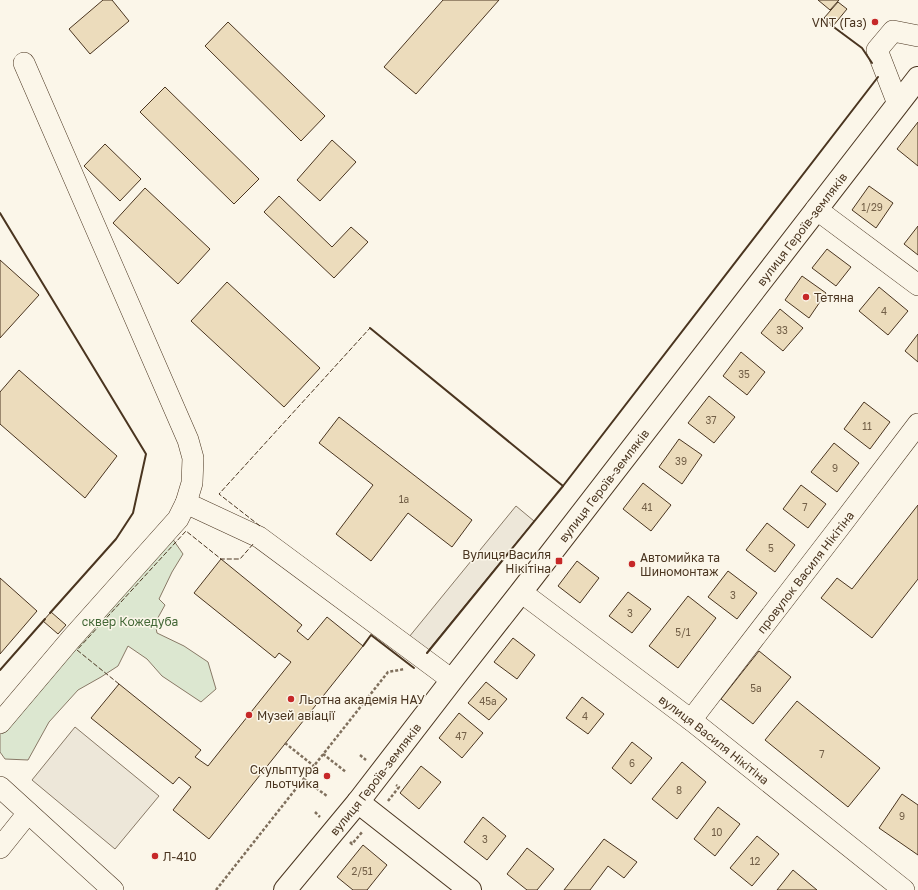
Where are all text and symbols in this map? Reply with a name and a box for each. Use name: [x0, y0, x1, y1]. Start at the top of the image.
place label: VNT (Газ): [812, 15, 867, 30]
marker: VNT (Газ): [870, 17, 880, 27]
street label: вулиця Героїв-земляків: [753, 169, 850, 288]
house number: 1/29: [861, 201, 883, 213]
place label: Тетяна: [814, 290, 854, 305]
marker: Тетяна: [801, 292, 811, 302]
house number: 4: [881, 305, 887, 317]
house number: 33: [776, 324, 788, 336]
house number: 35: [738, 368, 750, 380]
house number: 37: [705, 414, 717, 426]
house number: 11: [862, 420, 872, 432]
street label: вулиця Героїв-земляків: [555, 426, 652, 545]
house number: 39: [675, 455, 687, 467]
house number: 9: [832, 462, 838, 474]
house number: 1а: [399, 493, 409, 505]
house number: 41: [642, 501, 653, 513]
house number: 7: [802, 501, 808, 513]
street label: провулок Василя Нікітіна: [753, 508, 857, 636]
house number: 5: [768, 542, 774, 554]
place label: Вулиця Василя Нікітіна: [462, 547, 551, 576]
place label: Автомийка та Шиномонтаж: [640, 550, 720, 579]
marker: Вулиця Василя Нікітіна: [554, 556, 564, 566]
marker: Автомийка та Шиномонтаж: [627, 559, 637, 569]
house number: 3: [730, 589, 736, 601]
house number: 3: [627, 607, 633, 619]
park label: сквер Кожедуба: [82, 614, 178, 629]
house number: 5/1: [675, 626, 691, 638]
house number: 5а: [750, 682, 762, 694]
street label: вулиця Василя Нікітіна: [656, 691, 772, 787]
place label: Льотна академія НАУ: [299, 692, 425, 707]
marker: Льотна академія НАУ: [286, 694, 296, 704]
house number: 45а: [479, 695, 497, 707]
place label: Музей авіації: [257, 708, 336, 723]
marker: Музей авіації: [244, 710, 254, 720]
house number: 4: [582, 710, 588, 722]
street label: вулиця Героїв-земляків: [326, 720, 424, 838]
house number: 47: [455, 730, 467, 742]
house number: 7: [819, 748, 825, 760]
house number: 6: [629, 757, 635, 769]
place label: Скульптура льотчика: [250, 762, 319, 791]
marker: Скульптура льотчика: [322, 771, 332, 781]
house number: 8: [676, 784, 682, 796]
house number: 9: [899, 810, 905, 822]
house number: 10: [711, 826, 723, 838]
house number: 3: [482, 833, 488, 845]
place label: Л-410: [163, 849, 197, 864]
marker: Л-410: [150, 851, 160, 861]
house number: 12: [750, 855, 761, 867]
house number: 2/51: [351, 865, 373, 877]

